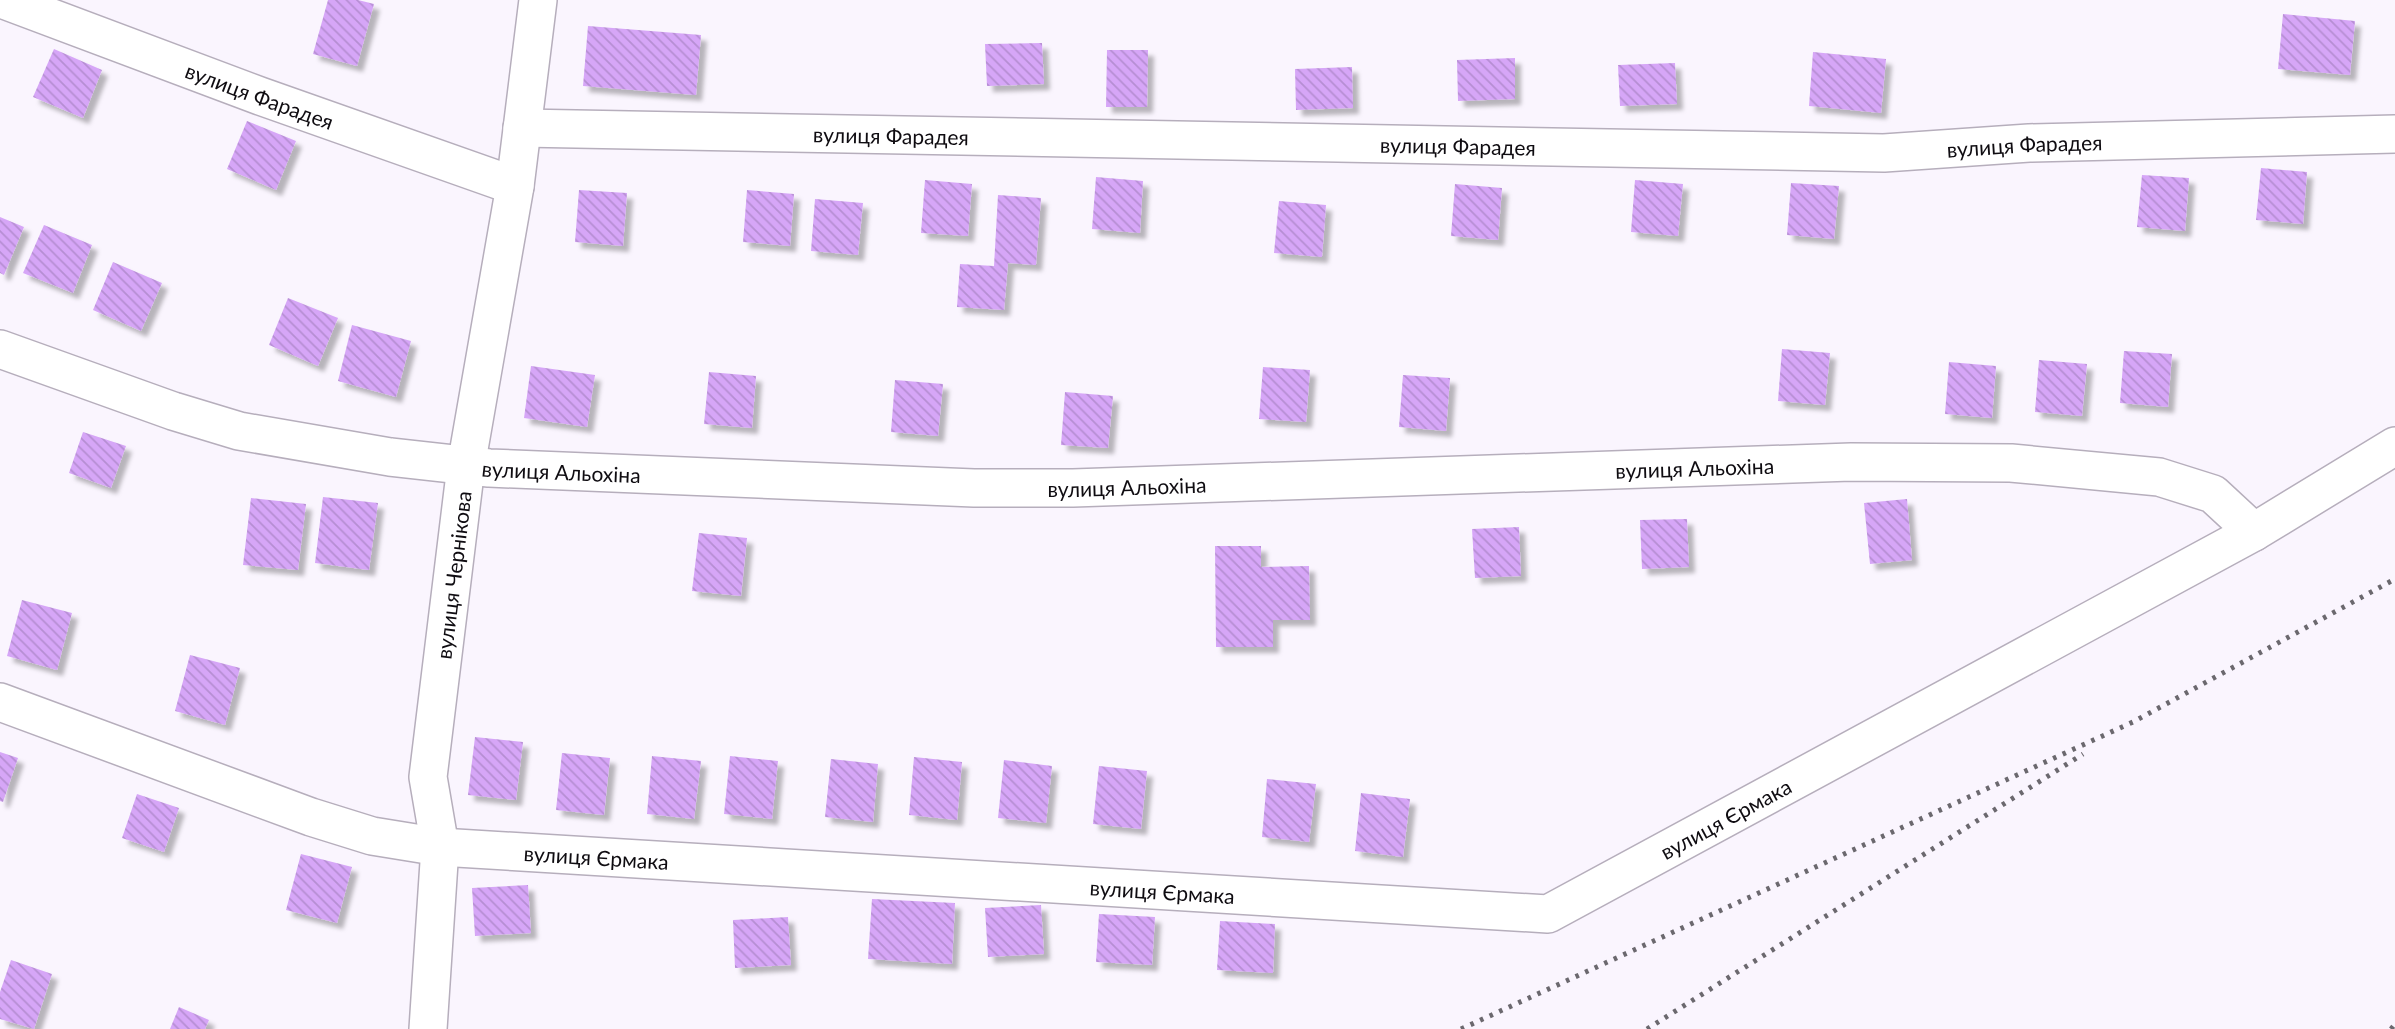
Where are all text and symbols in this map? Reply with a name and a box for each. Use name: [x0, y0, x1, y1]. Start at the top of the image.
street label: вулиця Фарадея: [182, 57, 337, 134]
street label: вулиця Фарадея: [813, 121, 969, 149]
street label: вулиця Фарадея: [1946, 129, 2103, 161]
street label: вулиця Фарадея: [1380, 131, 1536, 159]
street label: вулиця Альохіна: [1615, 452, 1774, 482]
street label: вулиця Альохіна: [481, 455, 641, 487]
street label: вулиця Альохіна: [1048, 471, 1207, 501]
street label: вулиця Чернікова: [430, 489, 475, 661]
street label: вулиця Єрмака: [1656, 773, 1795, 864]
street label: вулиця Єрмака: [523, 840, 670, 873]
street label: вулиця Єрмака: [1089, 874, 1236, 908]

